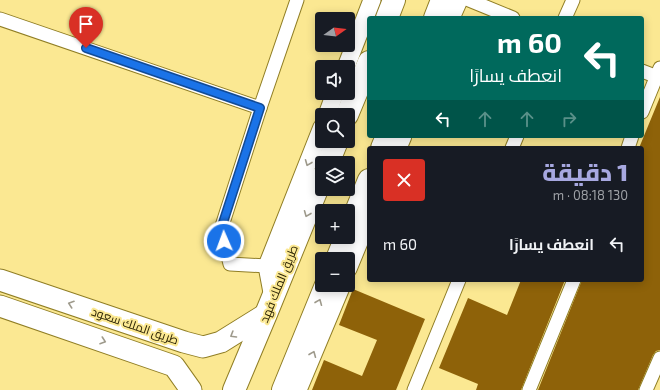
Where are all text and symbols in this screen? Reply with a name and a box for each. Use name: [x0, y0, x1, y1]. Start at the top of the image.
pin: [69, 7.0, 103, 48]
north arrow: [315, 12, 355, 52]
map controls: [315, 12, 355, 292]
icon: arrive: [75, 13, 97, 35]
text: 60 m: [497, 25, 562, 59]
icon: left: [576, 32, 628, 84]
button: sound: [315, 60, 355, 100]
text: انعطف يسارًا: [469, 64, 562, 86]
button: search: [315, 108, 355, 148]
icon: left: [432, 108, 454, 130]
icon: ahead: [474, 108, 496, 130]
icon: ahead: [516, 108, 538, 130]
icon: right: [558, 108, 580, 130]
button: layers: [315, 156, 355, 196]
text: 1 دقيقة: [542, 157, 628, 186]
button: close: [383, 159, 425, 201]
one-way arrow: [304, 160, 312, 167]
text: 130 m · 08:18: [553, 187, 628, 203]
button: +: [315, 204, 355, 244]
one-way arrow: [304, 210, 312, 217]
position arrow: [203, 220, 245, 262]
icon: left: [606, 233, 628, 255]
text: 60 m: [383, 235, 417, 253]
text: انعطف يسارًا: [509, 235, 594, 253]
street label: طريق الملك فهد: [256, 243, 301, 325]
button: −: [315, 252, 355, 292]
one-way arrow: [314, 299, 322, 307]
one-way arrow: [67, 300, 74, 308]
street label: طريق الملك سعود: [90, 304, 181, 347]
one-way arrow: [230, 330, 237, 337]
one-way arrow: [99, 337, 106, 345]
one-way arrow: [309, 350, 317, 357]

